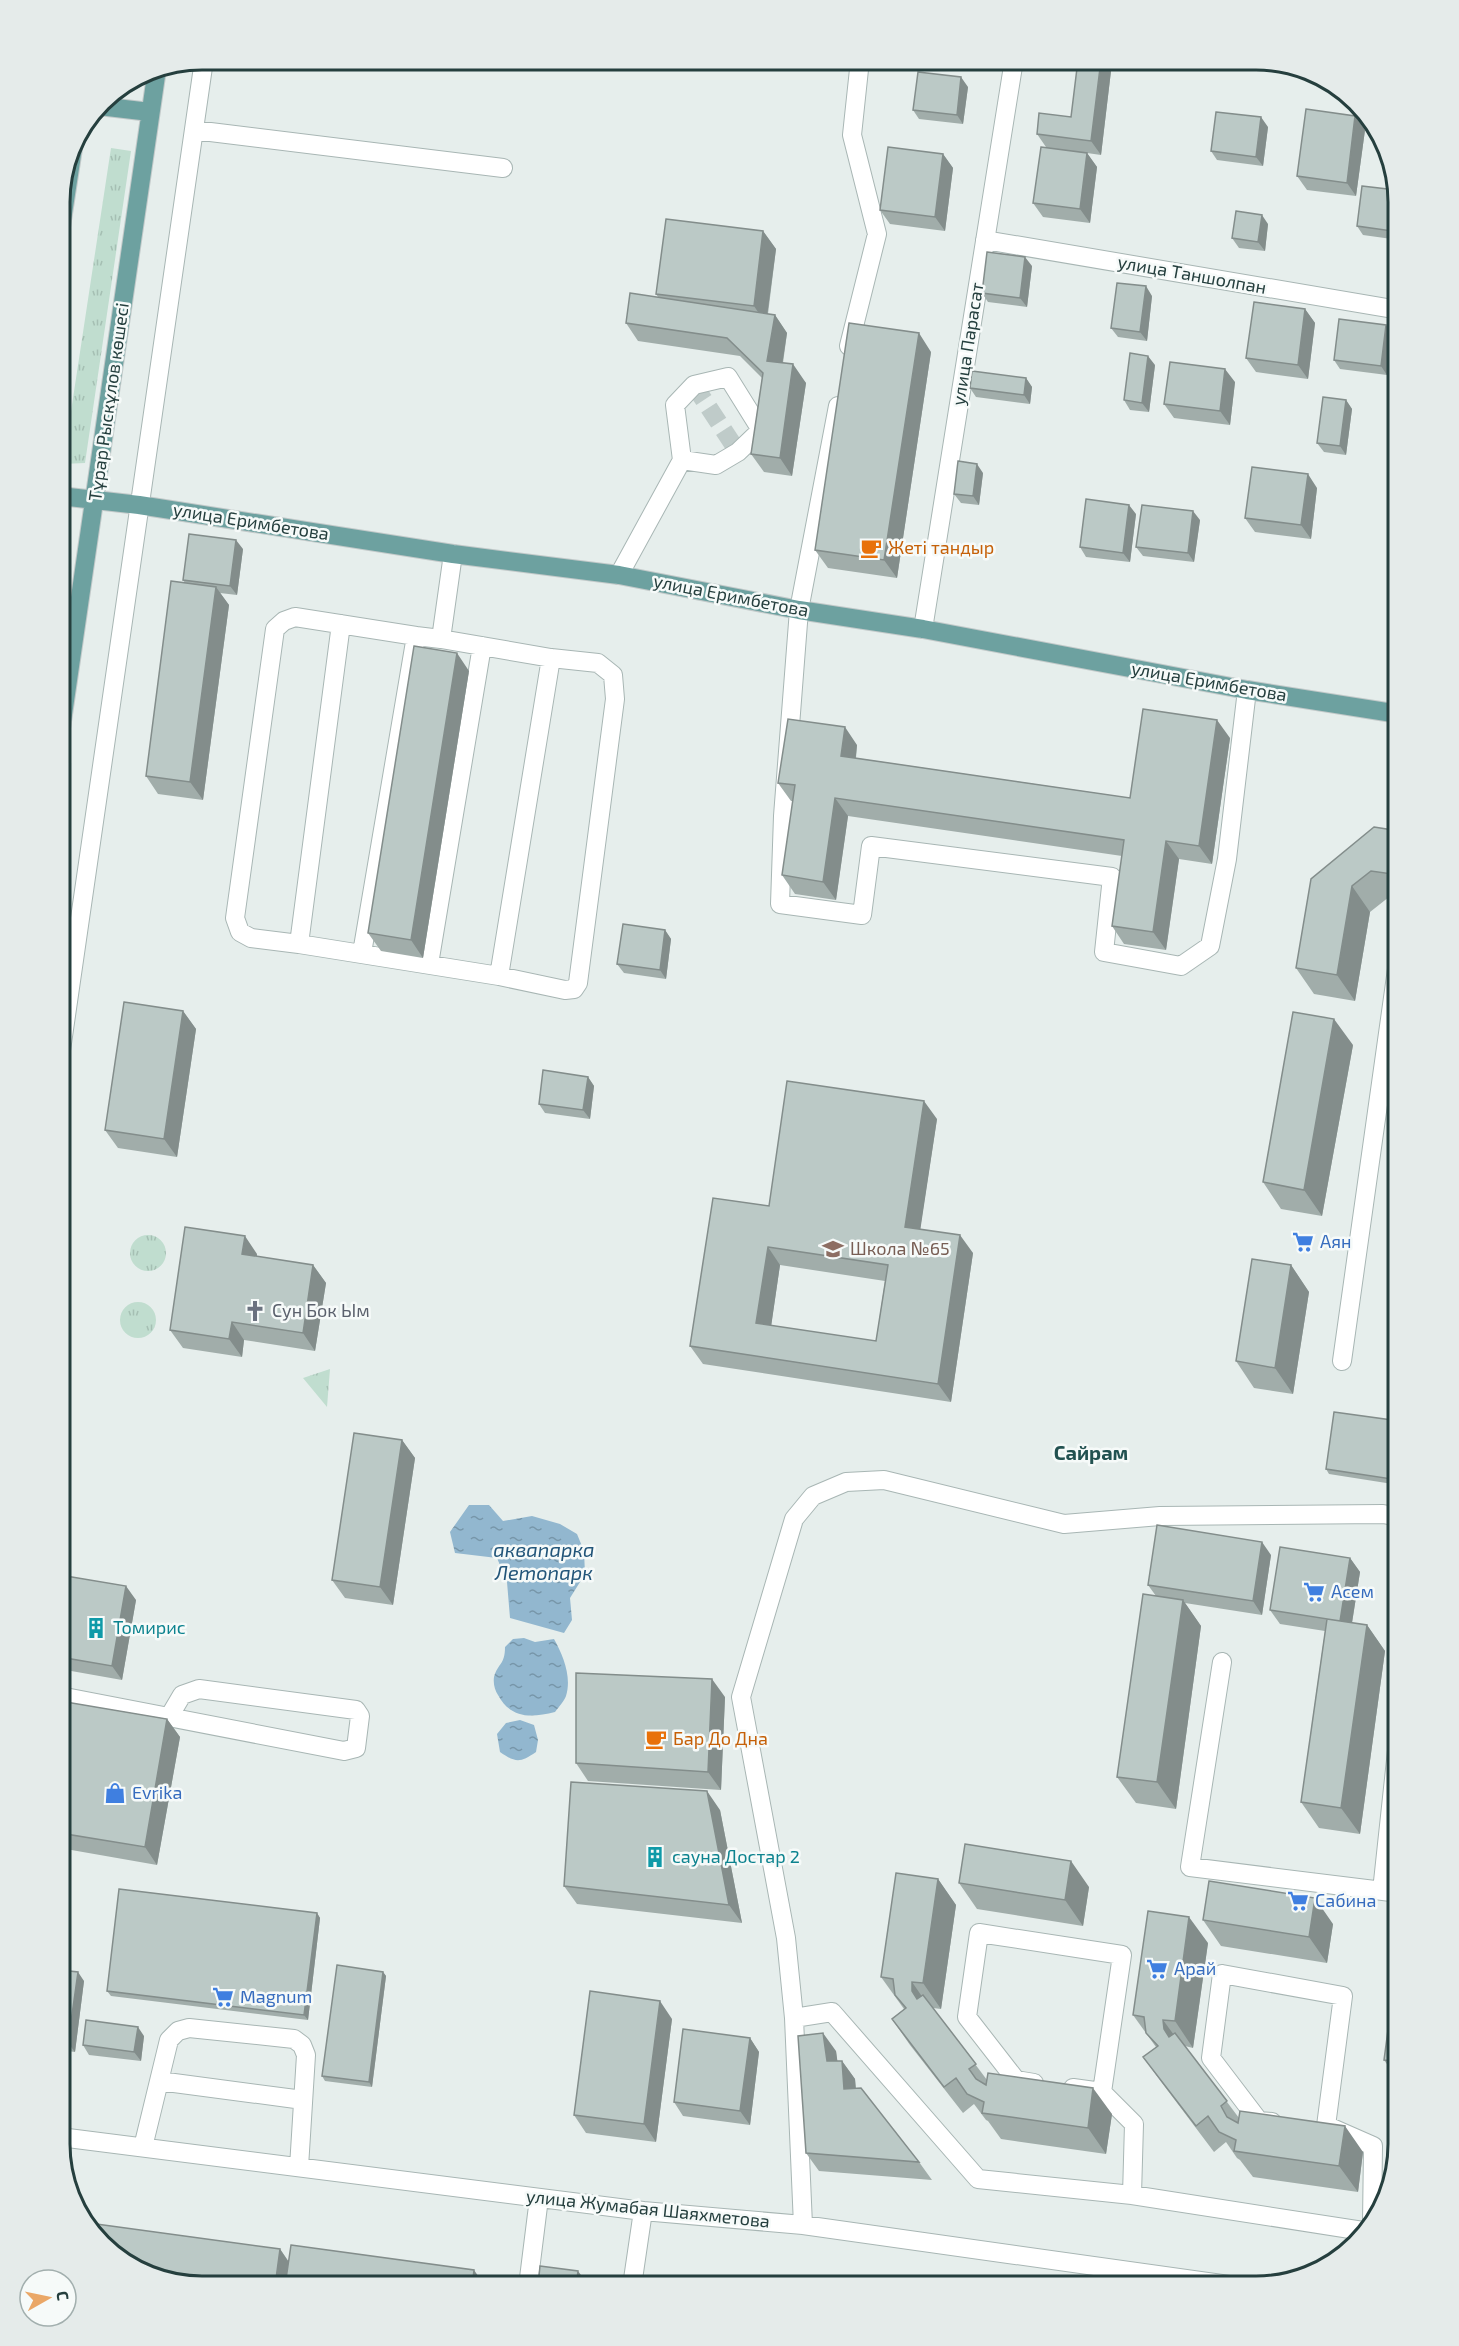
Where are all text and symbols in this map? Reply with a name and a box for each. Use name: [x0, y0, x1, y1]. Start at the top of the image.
street label: улица Таншолпан: [1116, 250, 1268, 298]
street label: улица Парасат: [946, 281, 988, 407]
street label: Тұрар Рыскұлов көшесі: [83, 301, 133, 503]
street label: улица Еримбетова: [172, 498, 331, 544]
cafe icon: Жеті тандыр: [859, 536, 883, 560]
place label: Жеті тандыр: [888, 536, 994, 558]
street label: улица Еримбетова: [652, 569, 811, 621]
street label: улица Еримбетова: [1130, 657, 1289, 706]
supermarket icon: Аян: [1291, 1230, 1315, 1254]
place label: Аян: [1320, 1230, 1351, 1252]
school or university icon: Школа №65: [821, 1237, 845, 1261]
place label: Школа №65: [850, 1237, 950, 1259]
church icon: Сун Бок Ым: [243, 1299, 267, 1323]
place label: Сун Бок Ым: [272, 1299, 370, 1321]
district label: Сайрам: [1054, 1440, 1128, 1464]
water label: аквапарка Летопарк: [493, 1537, 595, 1584]
supermarket icon: Асем: [1302, 1580, 1326, 1604]
place label: Асем: [1331, 1580, 1374, 1602]
building icon: Томирис: [84, 1616, 108, 1640]
place label: Томирис: [113, 1616, 186, 1638]
cafe icon: Бар До Дна: [644, 1727, 668, 1751]
place label: Бар До Дна: [673, 1727, 768, 1749]
shop icon: Evrika: [103, 1781, 127, 1805]
place label: Evrika: [132, 1781, 182, 1803]
building icon: сауна Достар 2: [643, 1845, 667, 1869]
place label: сауна Достар 2: [672, 1845, 800, 1867]
supermarket icon: Сабина: [1286, 1889, 1310, 1913]
place label: Сабина: [1315, 1889, 1377, 1911]
supermarket icon: Арай: [1145, 1957, 1169, 1981]
place label: Арай: [1174, 1957, 1216, 1979]
supermarket icon: Magnum: [211, 1985, 235, 2009]
place label: Magnum: [240, 1985, 312, 2007]
street label: улица Жумабая Шаяхметова: [525, 2184, 771, 2232]
north arrow: [18, 2268, 78, 2328]
text: С: [53, 2289, 73, 2302]

